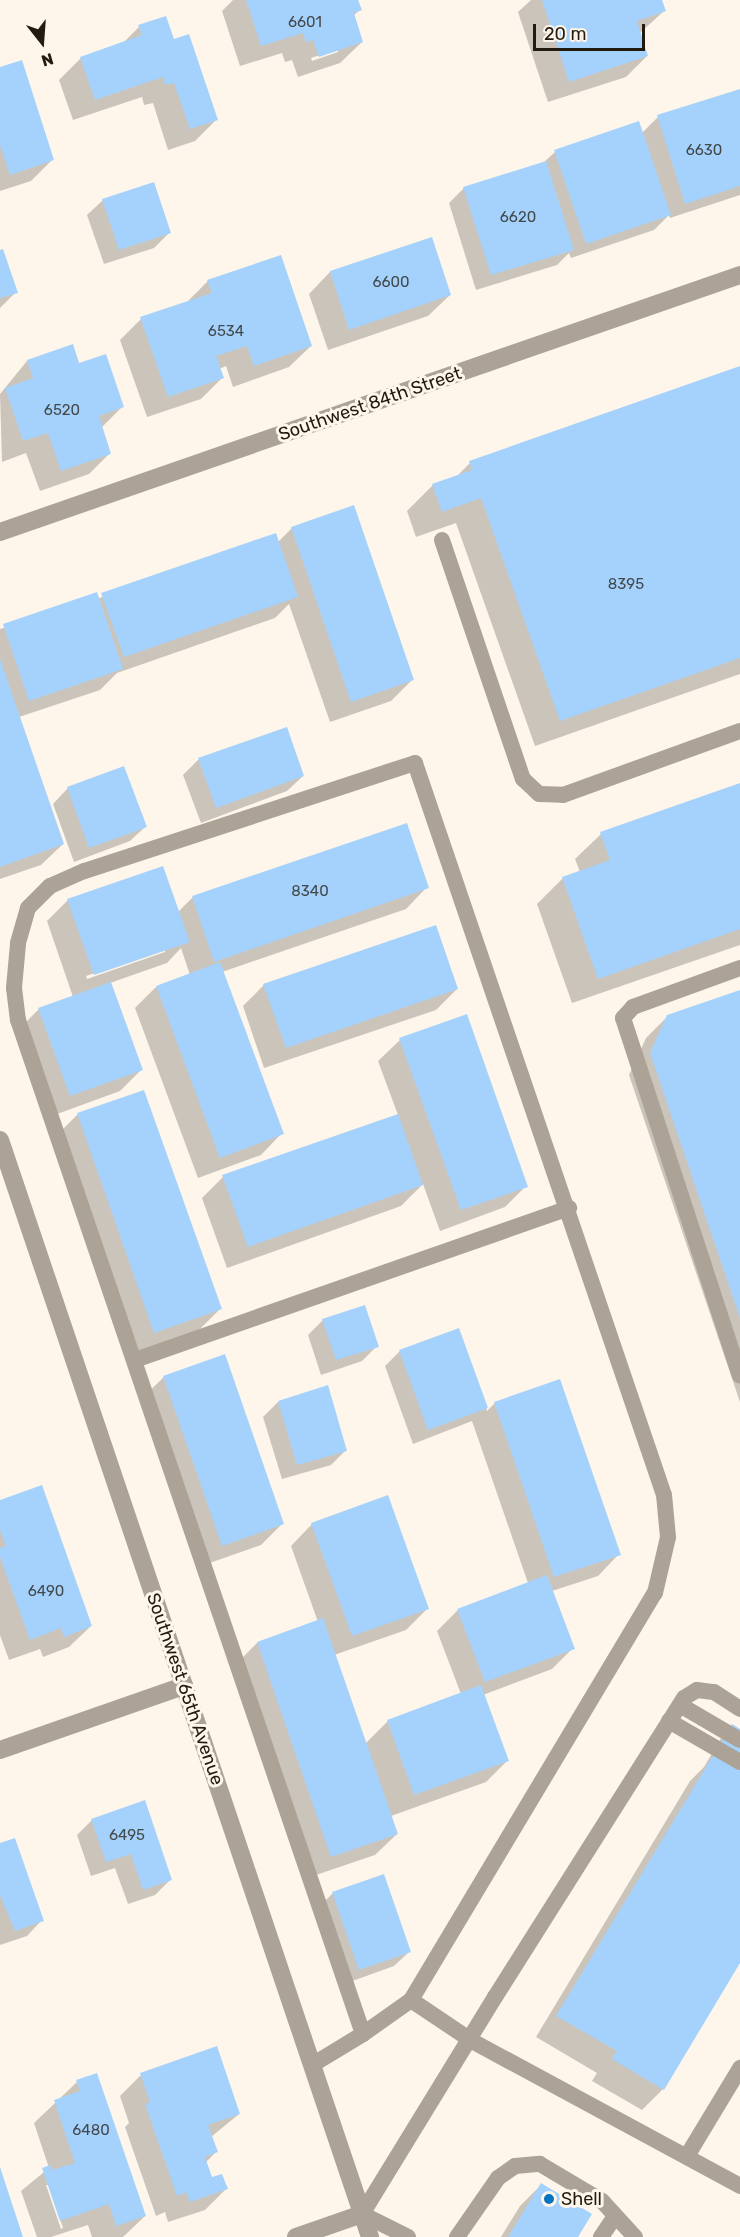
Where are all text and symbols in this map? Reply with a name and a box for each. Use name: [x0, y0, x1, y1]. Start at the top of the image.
north arrow: [12, 12, 72, 72]
scale bar: [536, 12, 648, 50]
house number: 6601: [288, 14, 322, 32]
text: 20 m: [544, 23, 586, 45]
text: N: [39, 49, 56, 70]
house number: 6630: [686, 142, 722, 160]
house number: 6620: [500, 209, 536, 227]
house number: 6600: [372, 274, 410, 292]
house number: 6534: [208, 323, 244, 341]
street label: Southwest 84th Street: [276, 363, 464, 445]
house number: 6520: [44, 402, 80, 420]
house number: 8395: [608, 576, 644, 594]
house number: 8340: [291, 883, 329, 901]
house number: 6490: [28, 1583, 64, 1601]
street label: Southwest 65th Avenue: [142, 1590, 228, 1788]
house number: 6495: [109, 1827, 145, 1845]
house number: 6480: [72, 2122, 110, 2140]
place label: Shell: [561, 2188, 602, 2210]
marker: Shell: [542, 2192, 556, 2206]

